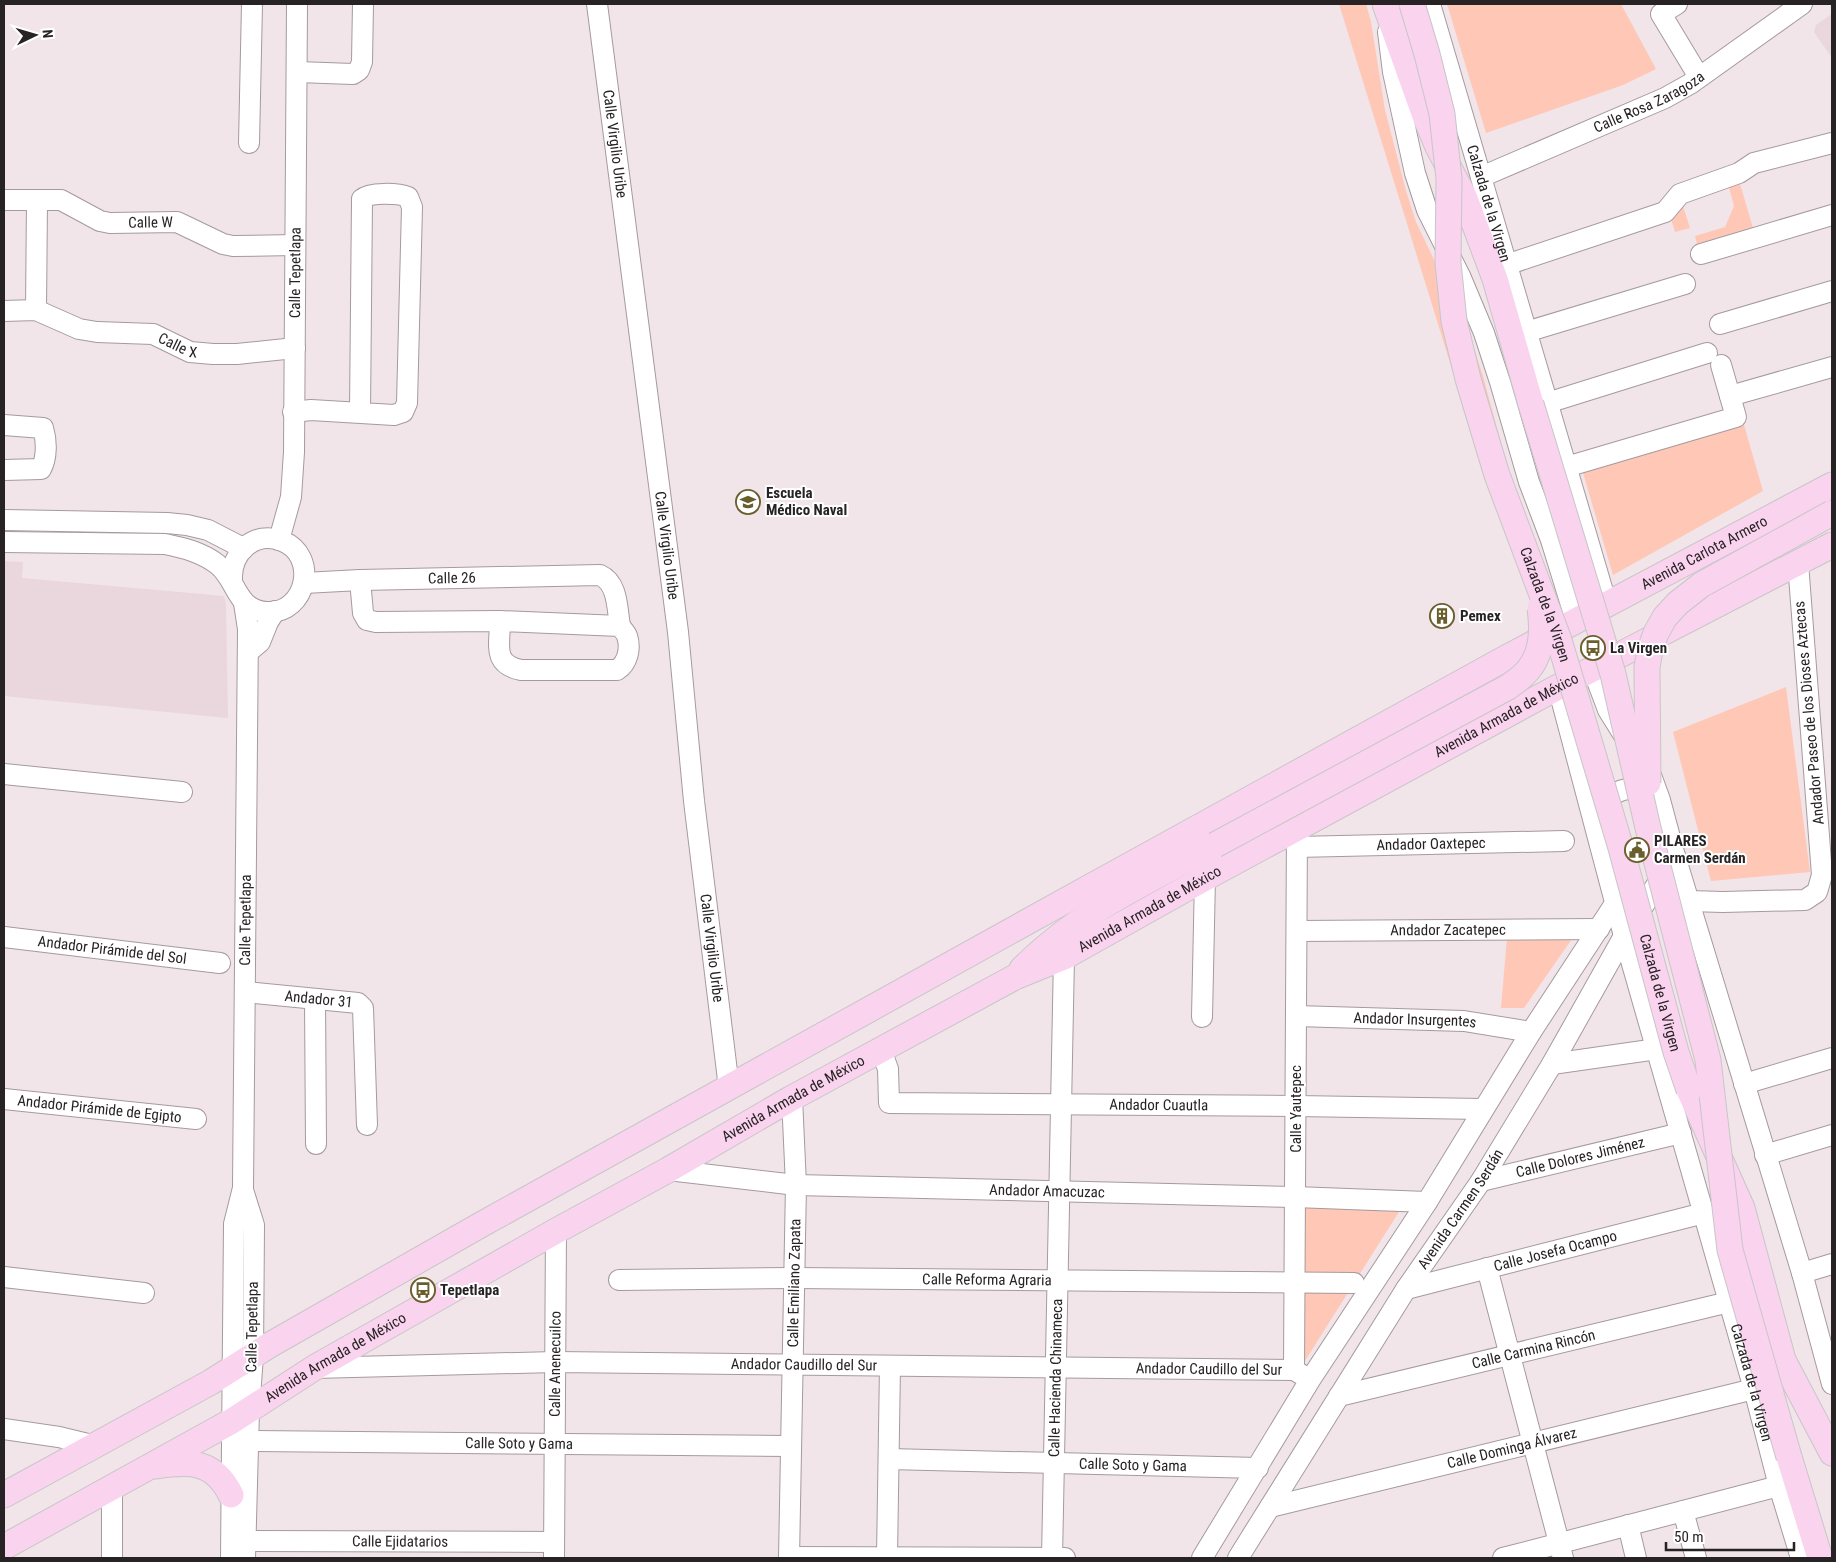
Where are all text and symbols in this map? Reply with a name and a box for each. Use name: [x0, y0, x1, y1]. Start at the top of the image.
north arrow: [10, 10, 60, 60]
text: N: [40, 29, 56, 39]
street label: Calle Rosa Zaragoza: [1591, 68, 1708, 137]
street label: Calle Virgilio Uribe: [599, 89, 631, 199]
street label: Calzada de la Virgen: [1463, 143, 1514, 264]
street label: Calle W: [128, 213, 173, 232]
street label: Calle Tepetlapa: [286, 227, 305, 318]
street label: Calle X: [155, 329, 198, 362]
place label: Escuela Médico Naval: [766, 484, 847, 519]
school or university icon: Escuela Médico Naval: [735, 489, 761, 515]
street label: Calle Virgilio Uribe: [651, 490, 683, 601]
street label: Avenida Carlota Armero: [1638, 512, 1770, 594]
street label: Calzada de la Virgen: [1516, 545, 1574, 664]
street label: Calle 26: [428, 569, 476, 588]
street label: Andador Paseo de los Dioses Aztecas: [1790, 600, 1828, 826]
building icon: Pemex: [1429, 603, 1455, 629]
place label: Pemex: [1460, 607, 1501, 625]
bus stop icon: La Virgen: [1580, 635, 1606, 661]
place label: La Virgen: [1610, 639, 1667, 657]
street label: Avenida Armada de México: [1431, 669, 1581, 761]
place label: PILARES Carmen Serdán: [1654, 832, 1746, 867]
street label: Andador Oaxtepec: [1376, 834, 1486, 854]
public building icon: PILARES Carmen Serdán: [1624, 837, 1650, 863]
street label: Avenida Armada de México: [1075, 862, 1224, 956]
street label: Calle Tepetlapa: [236, 875, 255, 966]
street label: Calle Virgilio Uribe: [696, 893, 727, 1003]
street label: Andador Zacatepec: [1390, 921, 1506, 939]
street label: Andador Pirámide del Sol: [37, 932, 188, 968]
street label: Calzada de la Virgen: [1636, 932, 1684, 1054]
street label: Andador 31: [284, 987, 354, 1011]
street label: Andador Insurgentes: [1353, 1009, 1478, 1032]
street label: Avenida Armada de México: [719, 1051, 868, 1146]
street label: Calle Yautepec: [1287, 1065, 1305, 1153]
street label: Andador Pirámide de Egipto: [17, 1091, 182, 1126]
street label: Andador Cuautla: [1109, 1096, 1208, 1114]
street label: Calle Dolores Jiménez: [1514, 1133, 1646, 1181]
street label: Avenida Carmen Serdán: [1414, 1146, 1507, 1272]
street label: Andador Amacuzac: [989, 1181, 1105, 1201]
street label: Calle Emiliano Zapata: [784, 1218, 804, 1348]
street label: Calle Josefa Ocampo: [1492, 1227, 1619, 1275]
street label: Calle Reforma Agraria: [922, 1270, 1052, 1289]
bus stop icon: Tepetlapa: [410, 1277, 436, 1303]
street label: Calle Tepetlapa: [242, 1281, 262, 1373]
place label: Tepetlapa: [440, 1281, 499, 1299]
street label: Calle Hacienda Chinameca: [1045, 1299, 1066, 1457]
street label: Avenida Armada de México: [262, 1309, 409, 1406]
street label: Calle Anenecuilco: [546, 1311, 565, 1417]
street label: Calzada de la Virgen: [1727, 1322, 1776, 1443]
street label: Calle Carmina Rincón: [1470, 1326, 1597, 1373]
street label: Andador Caudillo del Sur: [731, 1355, 878, 1374]
street label: Andador Caudillo del Sur: [1136, 1359, 1283, 1379]
street label: Calle Dominga Álvarez: [1445, 1424, 1579, 1473]
street label: Calle Soto y Gama: [465, 1434, 573, 1453]
street label: Calle Soto y Gama: [1079, 1455, 1187, 1475]
scale bar: [1666, 1520, 1794, 1552]
text: 50 m: [1674, 1528, 1704, 1546]
street label: Calle Ejidatarios: [352, 1532, 448, 1551]

